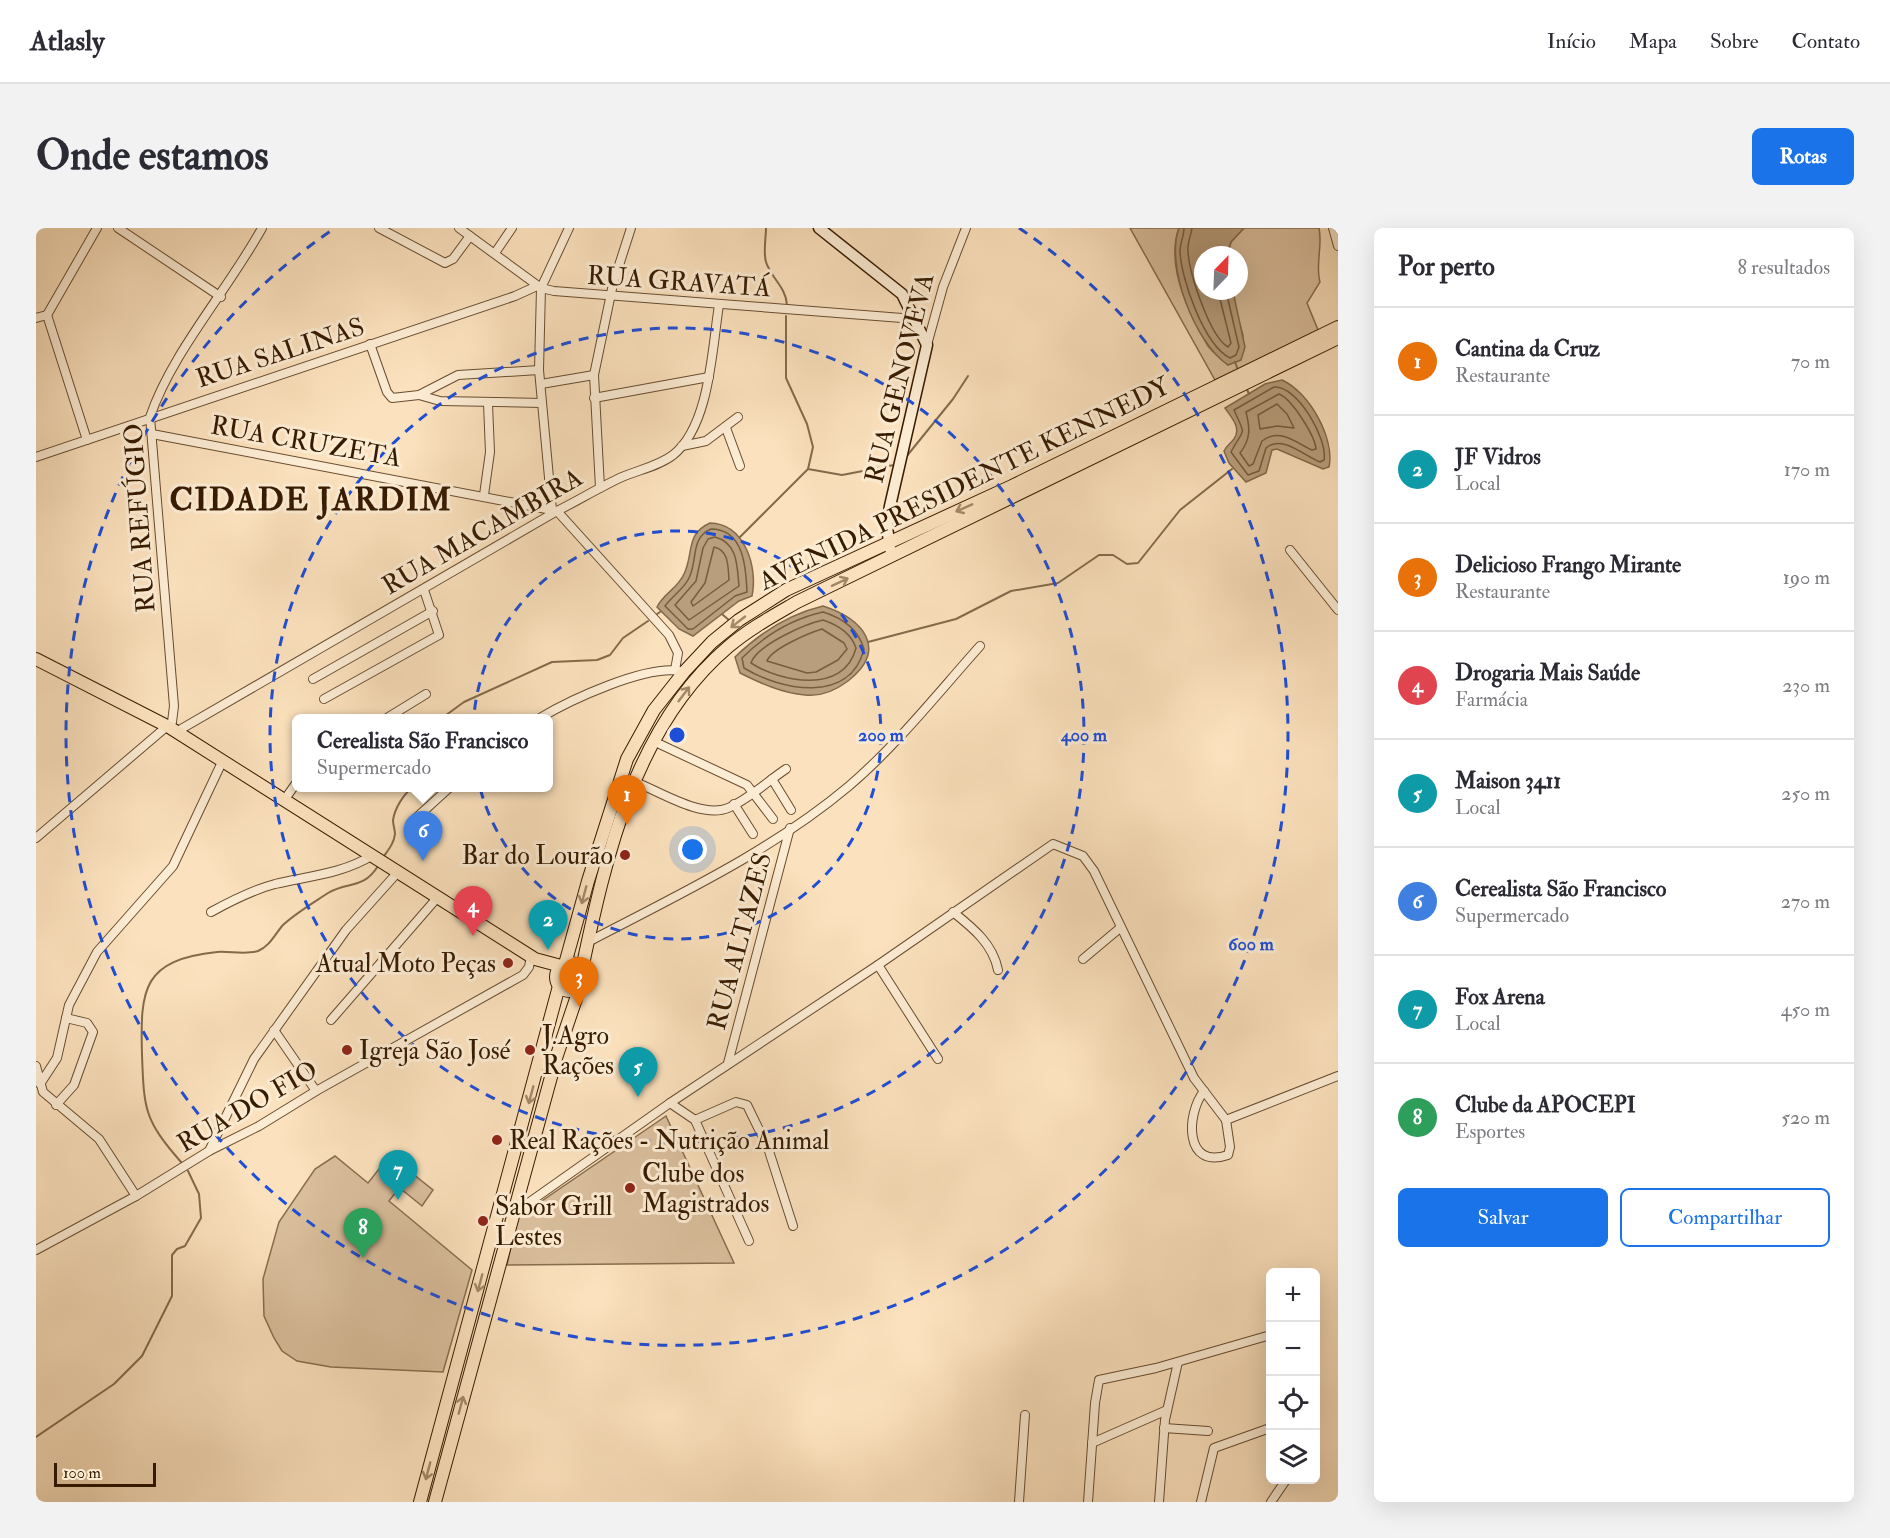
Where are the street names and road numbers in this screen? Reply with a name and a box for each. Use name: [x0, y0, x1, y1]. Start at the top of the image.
street label: RUA GRAVATÁ: [586, 258, 773, 304]
street label: RUA GENOVEVA: [858, 269, 942, 487]
street label: RUA SALINAS: [192, 311, 368, 395]
street label: AVENIDA PRESIDENTE KENNEDY: [753, 370, 1176, 598]
street label: RUA CRUZETA: [208, 409, 404, 475]
street label: RUA REFÚGIO: [115, 422, 163, 614]
street label: RUA MACAMBIRA: [377, 461, 589, 602]
street label: RUA ALTAZES: [701, 849, 779, 1033]
street label: RUA DO FIO: [172, 1054, 323, 1160]

